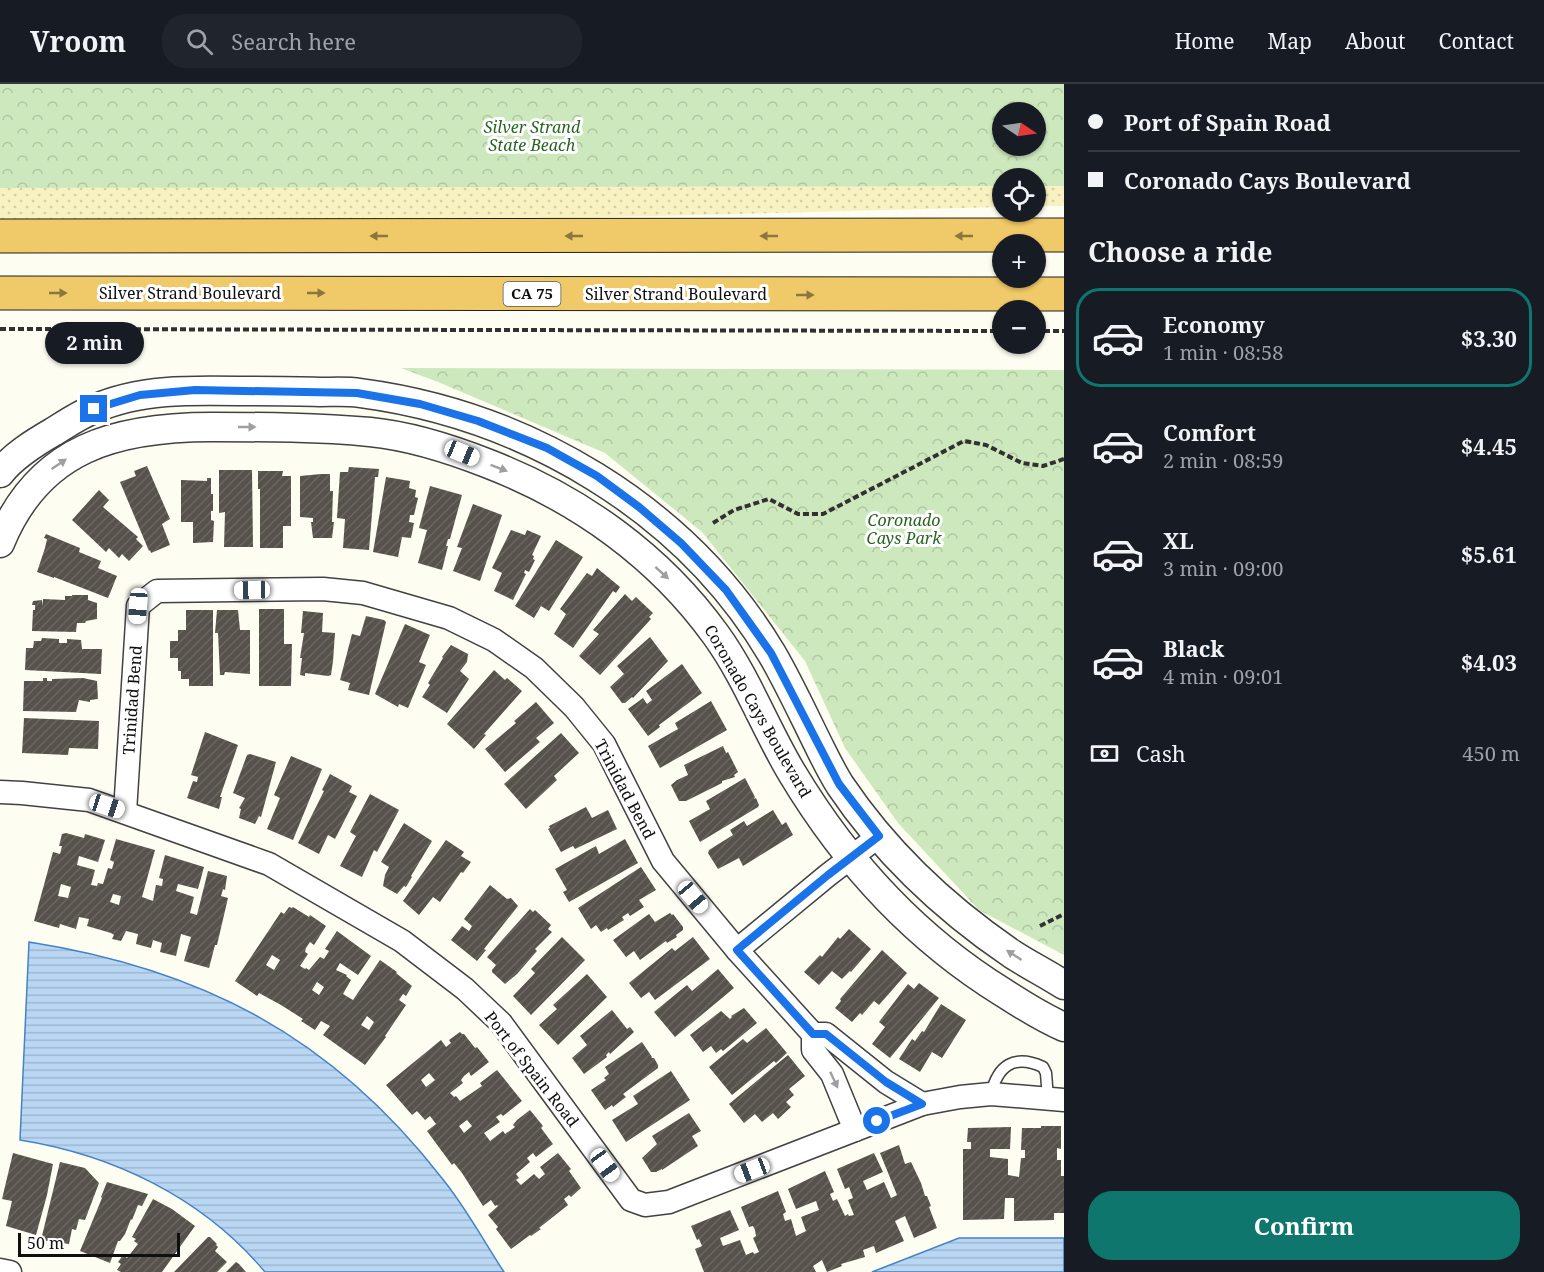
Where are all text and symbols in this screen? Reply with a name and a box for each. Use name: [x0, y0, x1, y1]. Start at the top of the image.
search box: [162, 14, 582, 68]
text: Vroom: [30, 22, 126, 60]
icon: search: [183, 25, 216, 58]
text: Search here: [231, 26, 356, 56]
text: Home: [1175, 27, 1235, 55]
text: Map: [1268, 27, 1312, 55]
text: About: [1345, 27, 1406, 55]
text: Contact: [1439, 27, 1514, 55]
north arrow: [992, 102, 1046, 156]
map controls: [992, 102, 1046, 354]
text: Port of Spain Road: [1124, 107, 1331, 137]
park label: Silver Strand State Beach: [484, 116, 581, 156]
text: Coronado Cays Boulevard: [1124, 165, 1411, 195]
button: locate: [992, 168, 1046, 222]
one-way arrow: [369, 231, 388, 241]
one-way arrow: [564, 231, 583, 241]
one-way arrow: [759, 231, 778, 241]
one-way arrow: [954, 231, 973, 241]
text: Choose a ride: [1088, 233, 1273, 270]
button: +: [992, 234, 1046, 288]
street label: Silver Strand Boulevard: [99, 282, 281, 304]
road number: CA 75: [504, 282, 560, 306]
street label: Silver Strand Boulevard: [585, 283, 767, 305]
one-way arrow: [49, 288, 68, 298]
one-way arrow: [307, 288, 326, 298]
one-way arrow: [796, 290, 815, 300]
button: −: [992, 300, 1046, 354]
text: Economy: [1163, 309, 1265, 339]
icon: car: [1091, 311, 1145, 365]
callout: 2 min: [44, 322, 144, 364]
text: $3.30: [1461, 323, 1517, 353]
text: 2 min: [66, 329, 123, 356]
text: 1 min · 08:58: [1163, 339, 1283, 366]
route end: [80, 395, 107, 422]
text: Comfort: [1163, 417, 1256, 447]
icon: car: [1091, 419, 1145, 473]
one-way arrow: [237, 422, 256, 432]
text: $4.45: [1461, 431, 1517, 461]
car: [442, 438, 482, 468]
text: 2 min · 08:59: [1163, 447, 1283, 474]
one-way arrow: [51, 458, 67, 469]
one-way arrow: [491, 463, 509, 473]
park label: Coronado Cays Park: [867, 509, 942, 549]
text: XL: [1163, 525, 1194, 555]
icon: car: [1091, 527, 1145, 581]
text: $5.61: [1461, 539, 1517, 569]
text: 3 min · 09:00: [1163, 555, 1283, 582]
one-way arrow: [654, 566, 669, 579]
car: [234, 581, 270, 599]
car: [128, 587, 148, 625]
street label: Coronado Cays Boulevard: [699, 620, 817, 802]
text: Black: [1163, 633, 1224, 663]
icon: car: [1091, 635, 1145, 689]
street label: Trinidad Bend: [117, 644, 147, 756]
text: $4.03: [1461, 647, 1517, 677]
text: 4 min · 09:01: [1163, 663, 1283, 690]
street label: Trinidad Bend: [589, 735, 661, 843]
icon: cash: [1088, 737, 1121, 770]
text: Cash: [1136, 738, 1186, 768]
text: 450 m: [1462, 740, 1520, 767]
car: [87, 792, 127, 820]
car: [675, 877, 711, 917]
one-way arrow: [1006, 949, 1022, 960]
street label: Port of Spain Road: [480, 1007, 584, 1132]
one-way arrow: [830, 1072, 839, 1089]
route start: [863, 1107, 890, 1134]
car: [587, 1145, 623, 1185]
car: [732, 1155, 772, 1185]
button: Confirm: [1088, 1191, 1520, 1260]
scale bar: [18, 1230, 180, 1258]
text: 50 m: [27, 1232, 64, 1254]

